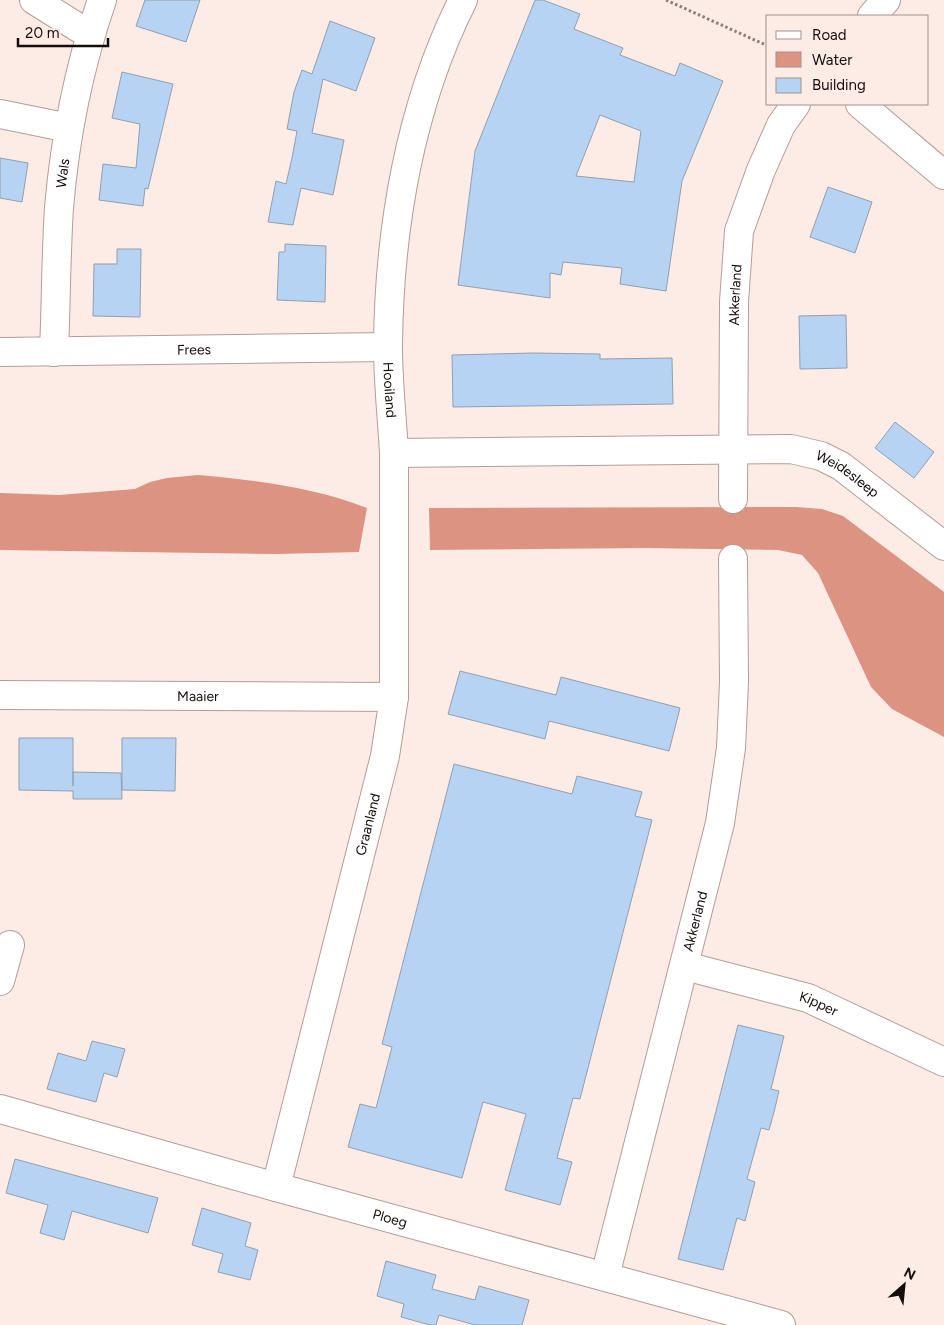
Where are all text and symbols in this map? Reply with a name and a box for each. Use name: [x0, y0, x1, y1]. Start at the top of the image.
scale bar: [18, 15, 108, 47]
legend: [766, 15, 929, 105]
text: 20 m: [25, 24, 59, 42]
text: Road: [812, 26, 847, 44]
text: Water: [812, 51, 852, 69]
text: Building: [812, 76, 866, 94]
street label: Wals: [52, 157, 73, 189]
street label: Akkerland: [725, 264, 745, 326]
street label: Frees: [177, 341, 211, 358]
street label: Hooiland: [380, 362, 400, 419]
street label: Weidesleep: [813, 446, 883, 501]
street label: Maaier: [177, 687, 219, 705]
street label: Graanland: [352, 791, 384, 857]
street label: Akkerland: [679, 889, 711, 953]
street label: Kipper: [798, 988, 841, 1020]
street label: Ploeg: [371, 1205, 409, 1231]
north arrow: [879, 1260, 929, 1310]
text: N: [901, 1264, 918, 1284]

